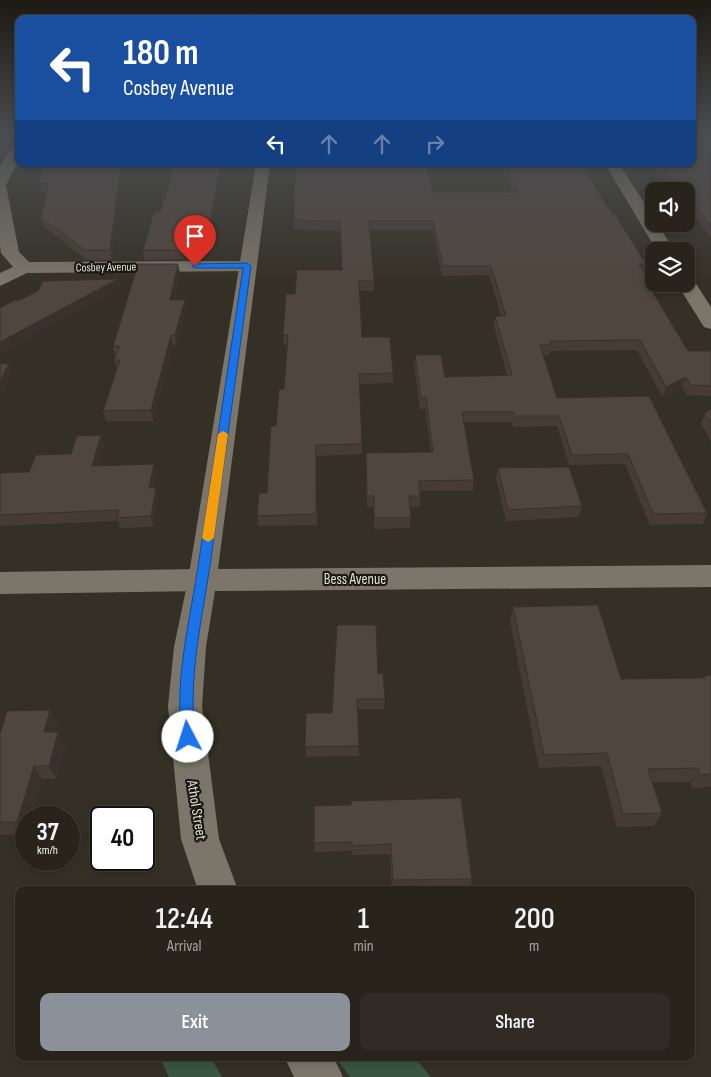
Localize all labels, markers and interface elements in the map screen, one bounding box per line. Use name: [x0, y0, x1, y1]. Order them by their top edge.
text: 180 m: [123, 32, 199, 75]
icon: left: [40, 35, 105, 100]
text: Cosbey Avenue: [123, 75, 234, 102]
icon: left: [262, 130, 290, 158]
icon: ahead: [315, 130, 343, 158]
icon: ahead: [368, 130, 396, 158]
icon: right: [421, 130, 449, 158]
map controls: [645, 182, 695, 292]
button: sound: [645, 182, 695, 232]
pin: [174, 215, 216, 266]
icon: arrive: [181, 222, 209, 250]
button: layers: [645, 242, 695, 292]
street label: Cosbey Avenue: [76, 259, 137, 276]
street label: Bess Avenue: [324, 570, 386, 589]
position arrow: [161, 710, 213, 762]
street label: Athol Street: [182, 778, 211, 842]
speed limit sign: 40: [90, 806, 155, 871]
text: 37: [36, 817, 59, 848]
text: km/h: [37, 843, 58, 858]
text: 12:44: [155, 901, 213, 937]
text: 1: [358, 901, 369, 937]
text: 200: [514, 901, 555, 937]
text: Arrival: [167, 937, 201, 956]
text: min: [353, 937, 374, 956]
text: m: [529, 937, 539, 956]
button: Exit: [40, 993, 350, 1051]
button: Share: [360, 993, 670, 1051]

